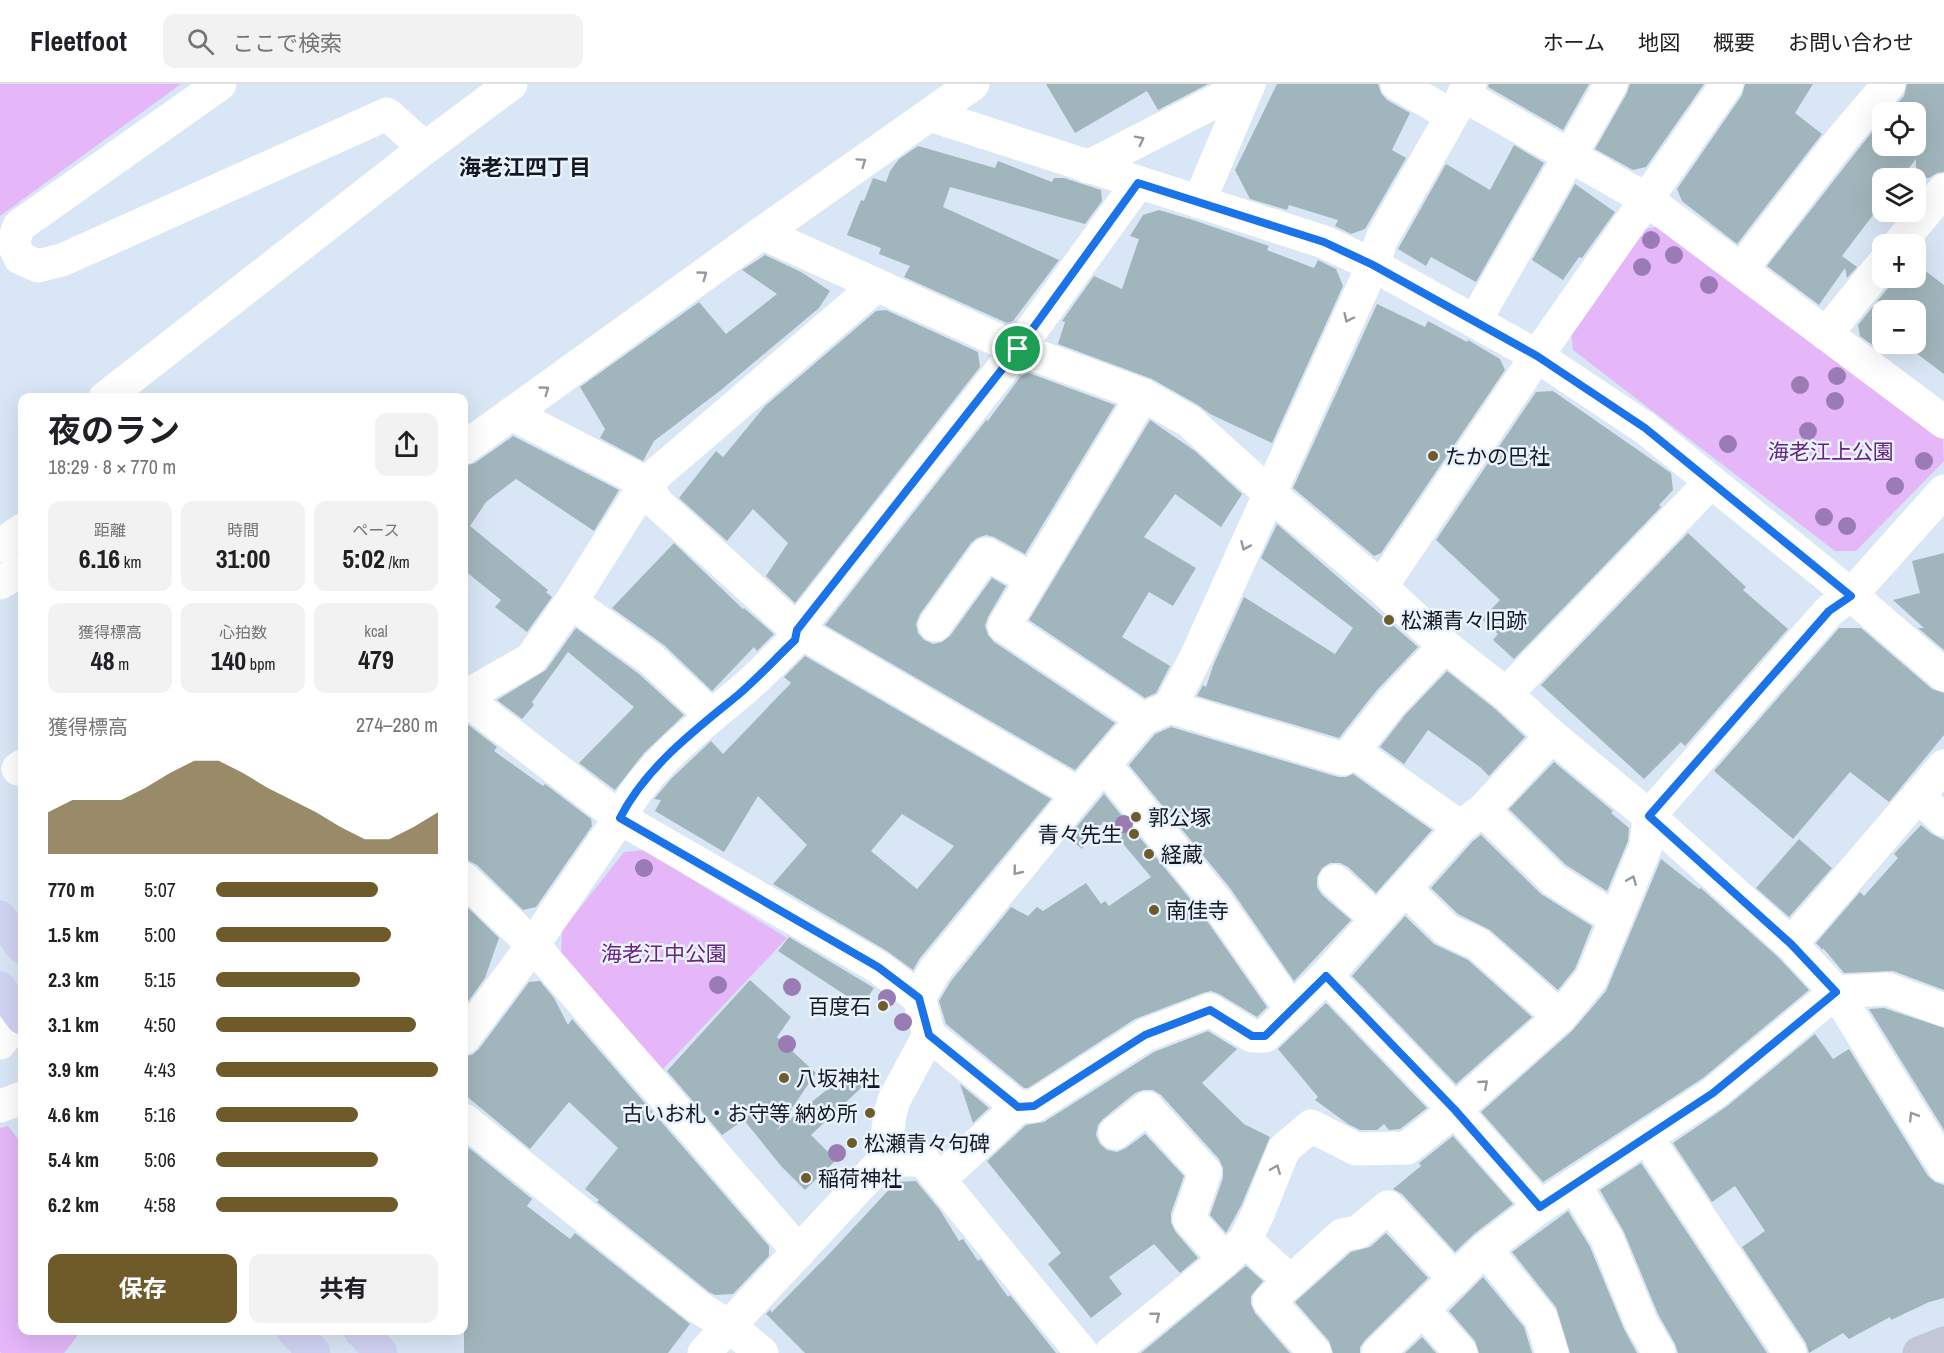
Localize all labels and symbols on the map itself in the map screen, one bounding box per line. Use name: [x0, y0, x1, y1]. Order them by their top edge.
one-way arrow: [1134, 136, 1144, 147]
district label: 海老江四丁目: [459, 152, 591, 182]
one-way arrow: [855, 158, 866, 169]
one-way arrow: [696, 271, 707, 282]
one-way arrow: [1344, 311, 1356, 322]
pin: [992, 323, 1043, 374]
one-way arrow: [539, 386, 550, 397]
park label: 海老江上公園: [1768, 437, 1894, 466]
place label: たかの巴社: [1445, 442, 1550, 471]
marker: たかの巴社: [1426, 449, 1440, 463]
one-way arrow: [1240, 540, 1252, 551]
place label: 松瀬青々旧跡: [1401, 606, 1527, 635]
marker: 松瀬青々旧跡: [1382, 613, 1396, 627]
place label: 郭公塚: [1148, 803, 1211, 832]
marker: 郭公塚: [1129, 810, 1143, 824]
place label: 青々先生: [1038, 820, 1122, 849]
marker: 青々先生: [1127, 827, 1141, 841]
place label: 経蔵: [1161, 840, 1203, 869]
marker: 経蔵: [1142, 847, 1156, 861]
one-way arrow: [1013, 864, 1024, 875]
one-way arrow: [1625, 875, 1637, 886]
place label: 南佳寺: [1166, 896, 1229, 925]
marker: 南佳寺: [1147, 903, 1161, 917]
park label: 海老江中公園: [601, 939, 727, 968]
place label: 百度石: [808, 992, 871, 1021]
marker: 百度石: [876, 999, 890, 1013]
place label: 八坂神社: [796, 1064, 880, 1093]
marker: 八坂神社: [777, 1071, 791, 1085]
one-way arrow: [1477, 1080, 1488, 1091]
place label: 古いお札・お守等 納め所: [622, 1099, 858, 1128]
marker: 古いお札・お守等 納め所: [863, 1106, 877, 1120]
one-way arrow: [1909, 1112, 1921, 1122]
place label: 松瀬青々句碑: [864, 1129, 990, 1158]
marker: 松瀬青々句碑: [845, 1136, 859, 1150]
place label: 稲荷神社: [818, 1164, 902, 1193]
one-way arrow: [1269, 1164, 1281, 1175]
marker: 稲荷神社: [799, 1171, 813, 1185]
one-way arrow: [1149, 1312, 1160, 1323]

